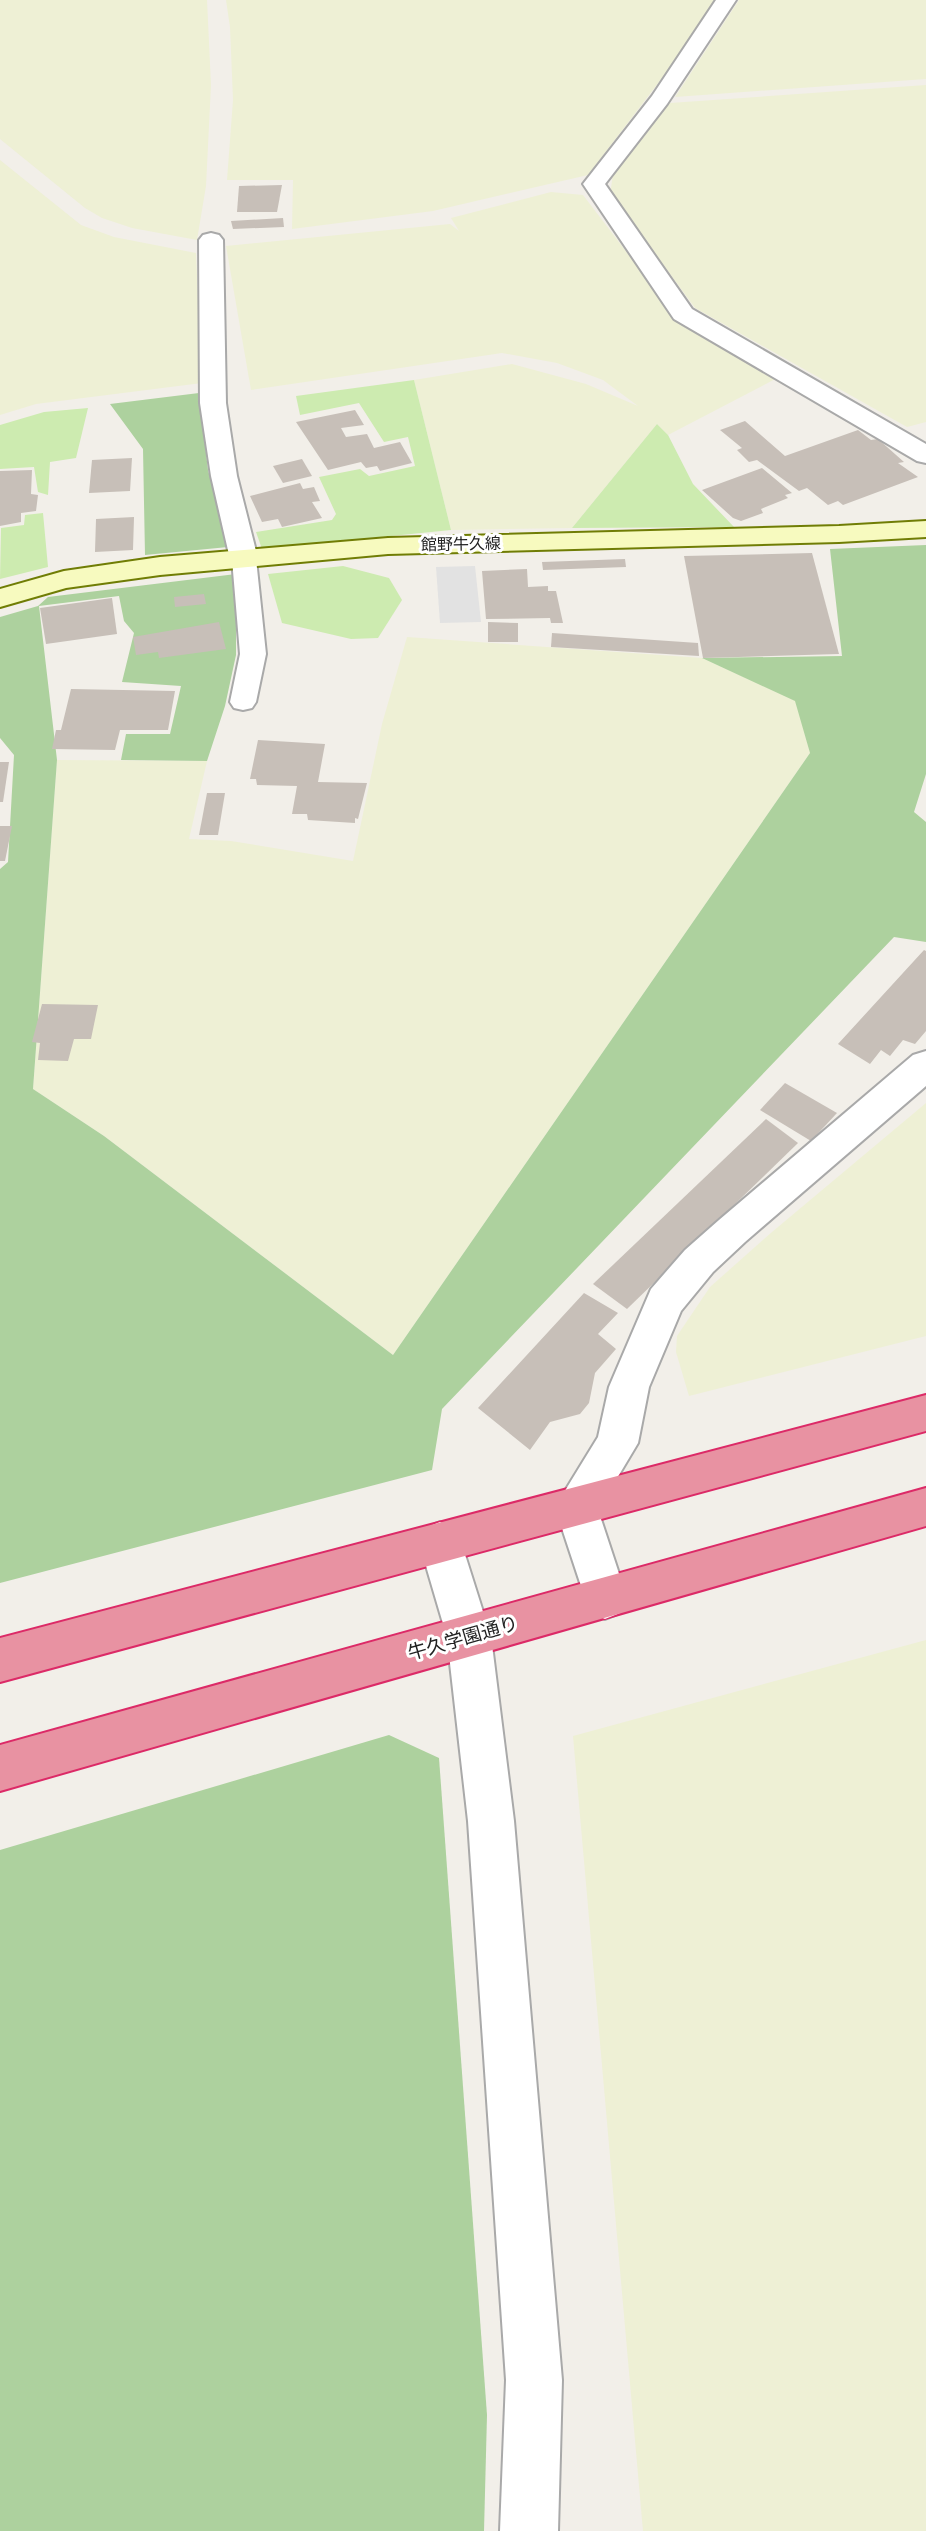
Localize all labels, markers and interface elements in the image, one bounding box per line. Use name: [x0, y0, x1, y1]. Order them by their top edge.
street label: 館野牛久線: [421, 534, 501, 554]
street label: 牛久学園通り: [405, 1611, 521, 1665]

